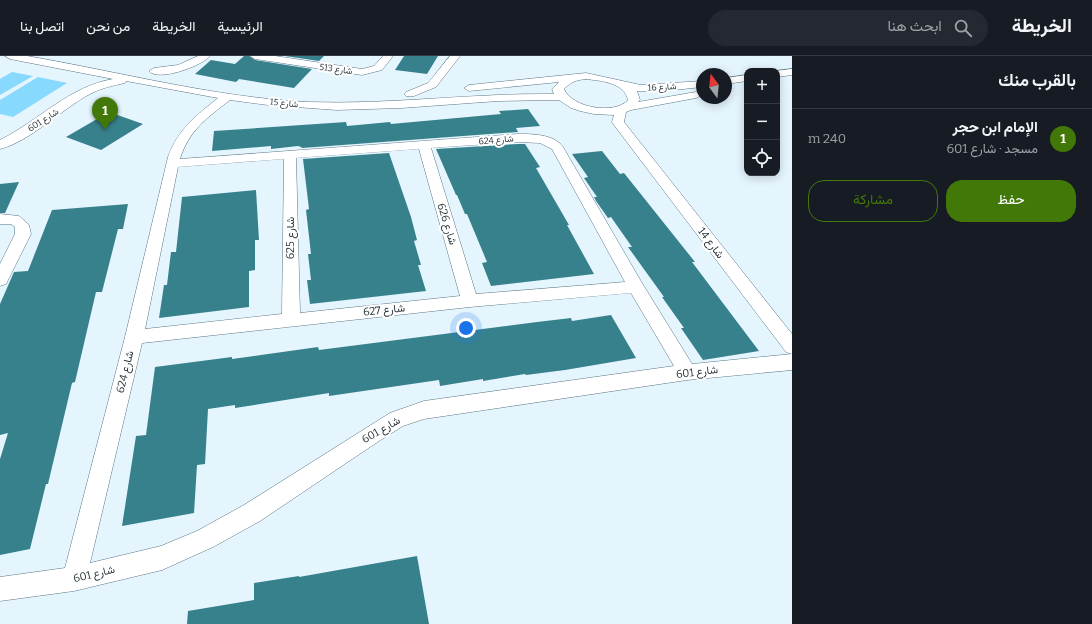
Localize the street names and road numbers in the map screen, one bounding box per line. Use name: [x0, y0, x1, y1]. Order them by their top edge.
street label: شارع 513: [319, 62, 353, 77]
street label: شارع 16: [647, 81, 677, 94]
street label: شارع 15: [269, 97, 299, 110]
street label: شارع 601: [26, 106, 61, 134]
street label: شارع 624: [478, 133, 514, 148]
street label: شارع 626: [434, 201, 460, 247]
street label: شارع 625: [284, 216, 298, 259]
street label: شارع 14: [694, 225, 727, 262]
street label: شارع 627: [362, 301, 406, 320]
street label: شارع 624: [113, 349, 138, 395]
street label: شارع 601: [675, 363, 719, 382]
street label: شارع 601: [359, 414, 403, 447]
street label: شارع 601: [72, 563, 117, 586]

